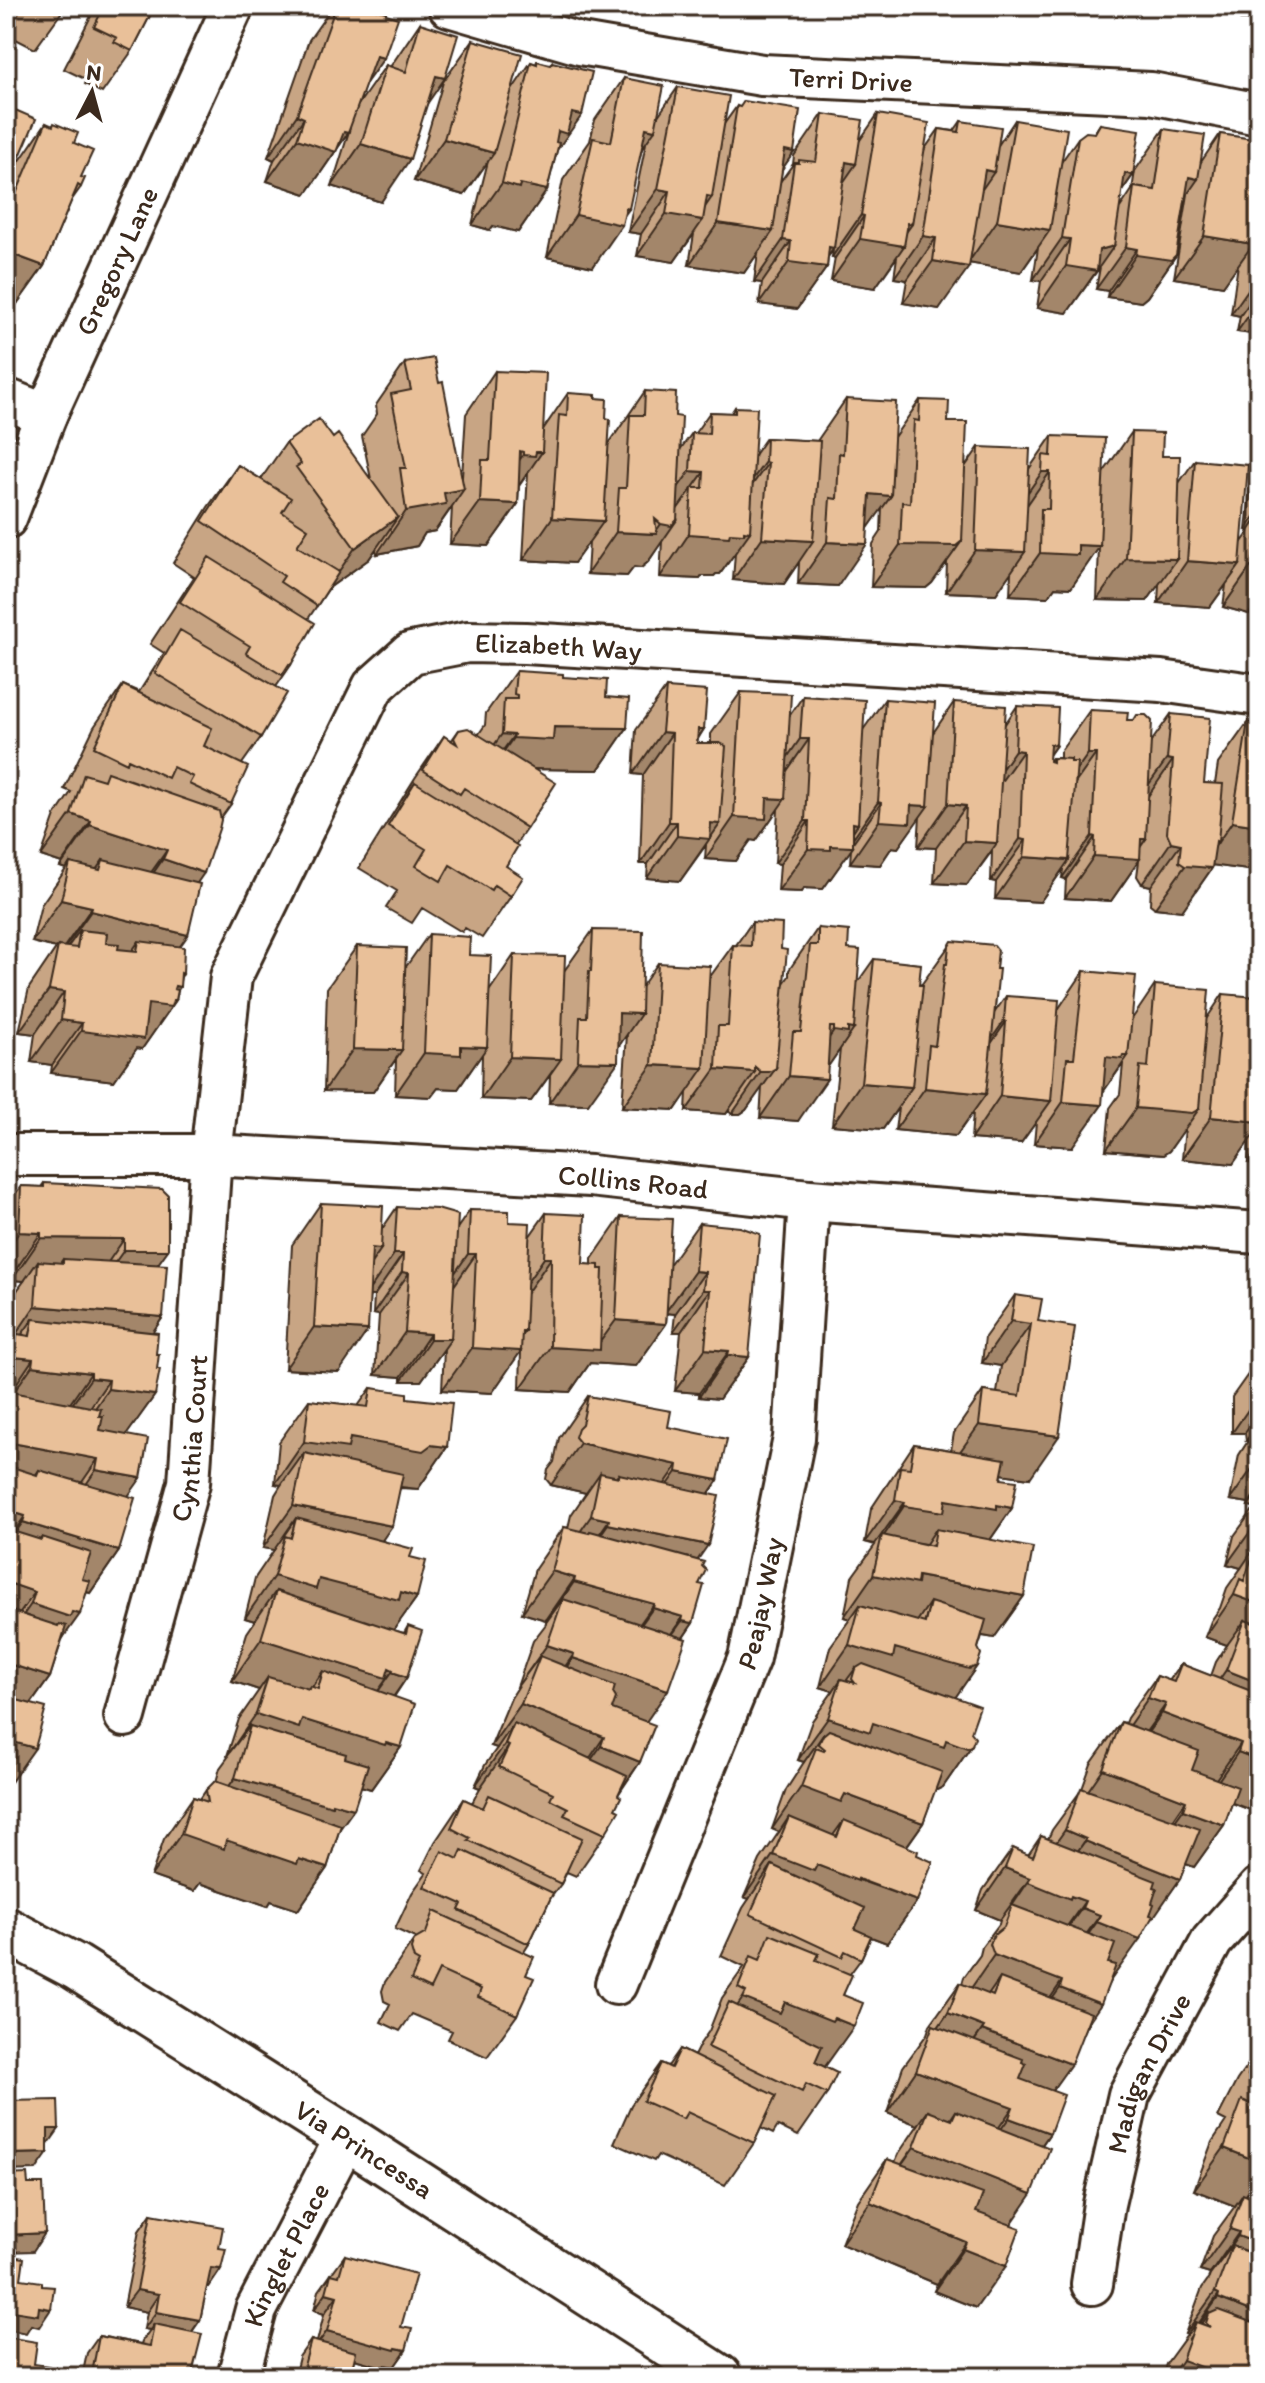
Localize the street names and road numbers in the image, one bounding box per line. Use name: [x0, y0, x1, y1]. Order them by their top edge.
street label: Terri Drive: [788, 59, 913, 99]
street label: Gregory Lane: [68, 181, 165, 341]
street label: Elizabeth Way: [475, 625, 643, 667]
street label: Collins Road: [557, 1157, 710, 1206]
street label: Cynthia Court: [162, 1354, 215, 1526]
street label: Peajay Way: [729, 1534, 790, 1675]
street label: Madigan Drive: [1099, 1987, 1198, 2157]
street label: Via Princessa: [288, 2092, 440, 2206]
street label: Kinglet Place: [235, 2176, 336, 2330]

